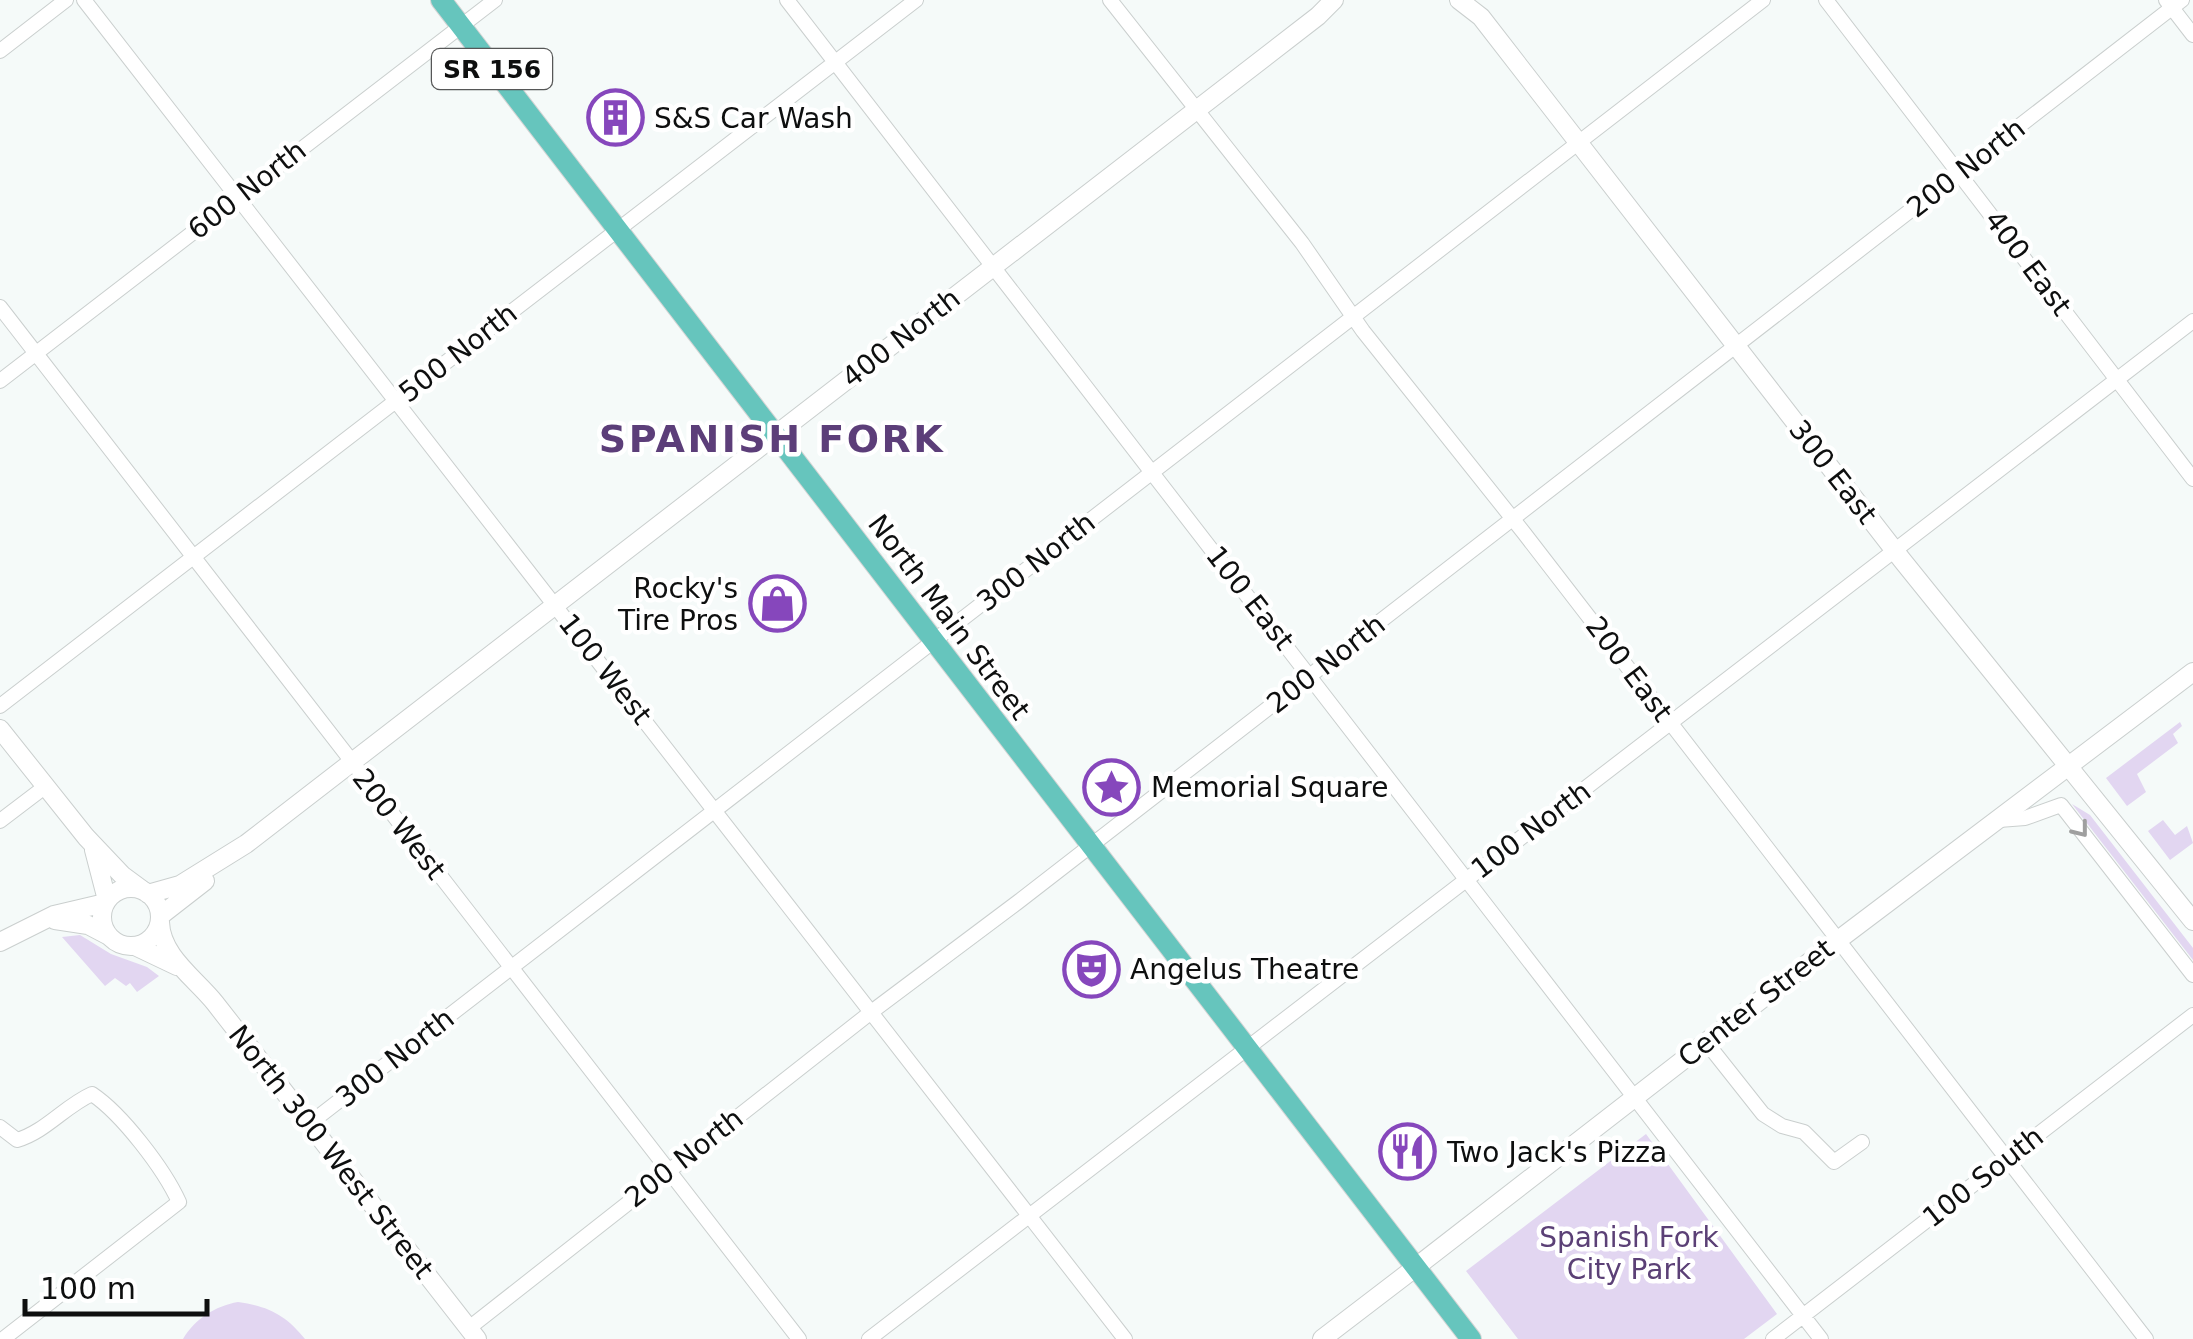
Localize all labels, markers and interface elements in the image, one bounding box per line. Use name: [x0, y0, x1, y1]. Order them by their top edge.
road number: SR 156: [432, 49, 552, 89]
building icon: S&S Car Wash: [585, 88, 645, 148]
place label: S&S Car Wash: [654, 102, 853, 135]
street label: 200 North: [1900, 112, 2032, 224]
street label: 600 North: [181, 134, 313, 246]
street label: 400 East: [1978, 204, 2078, 322]
street label: 400 North: [835, 282, 967, 394]
street label: 500 North: [392, 297, 524, 409]
street label: 300 East: [1782, 413, 1884, 531]
district label: SPANISH FORK: [599, 417, 945, 461]
street label: 300 North: [970, 506, 1102, 618]
street label: North Main Street: [861, 508, 1037, 726]
street label: 100 East: [1199, 539, 1301, 657]
place label: Rocky's Tire Pros: [617, 572, 738, 637]
shop icon: Rocky's Tire Pros: [747, 574, 807, 634]
street label: 100 West: [552, 607, 658, 731]
street label: 200 North: [1260, 608, 1392, 720]
street label: 200 East: [1579, 610, 1679, 728]
place icon: Memorial Square: [1082, 757, 1142, 817]
street label: 200 West: [346, 762, 452, 886]
place label: Memorial Square: [1151, 771, 1389, 804]
street label: 100 North: [1465, 774, 1597, 886]
one-way arrow: [2069, 819, 2086, 837]
street label: Center Street: [1672, 932, 1840, 1074]
theatre icon: Angelus Theatre: [1061, 939, 1121, 999]
place label: Angelus Theatre: [1130, 953, 1359, 986]
street label: 300 North: [329, 1002, 461, 1114]
street label: North 300 West Street: [222, 1019, 440, 1285]
street label: 200 North: [618, 1102, 750, 1214]
street label: 100 South: [1916, 1120, 2050, 1234]
restaurant icon: Two Jack's Pizza: [1378, 1122, 1438, 1182]
place label: Two Jack's Pizza: [1446, 1136, 1667, 1169]
park label: Spanish Fork City Park: [1539, 1221, 1719, 1286]
scale bar: [25, 1254, 208, 1316]
text: 100 m: [40, 1271, 136, 1306]

